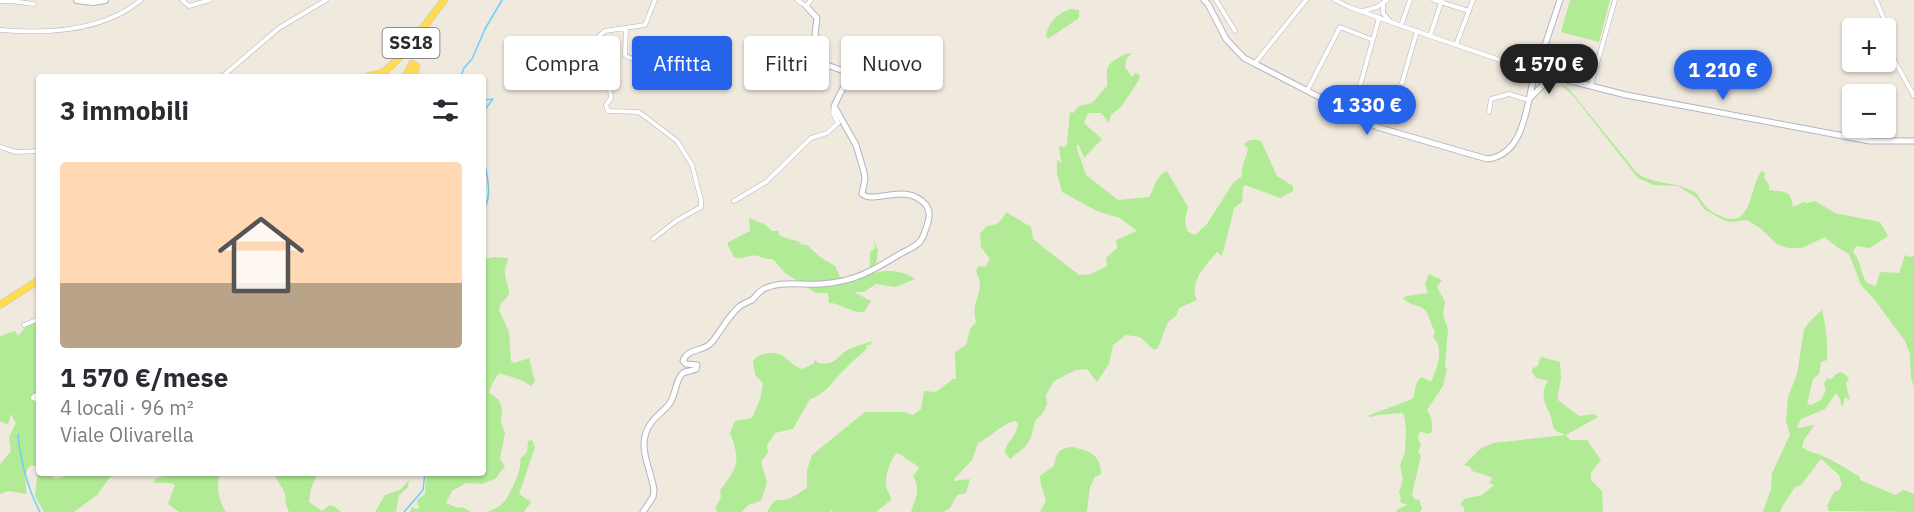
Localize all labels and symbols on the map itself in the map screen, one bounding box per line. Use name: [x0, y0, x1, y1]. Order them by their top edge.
road number: SS18: [382, 28, 440, 58]
pin: 1 570 €: [1494, 44, 1604, 95]
pin: 1 210 €: [1668, 50, 1778, 101]
pin: 1 330 €: [1312, 85, 1422, 136]

